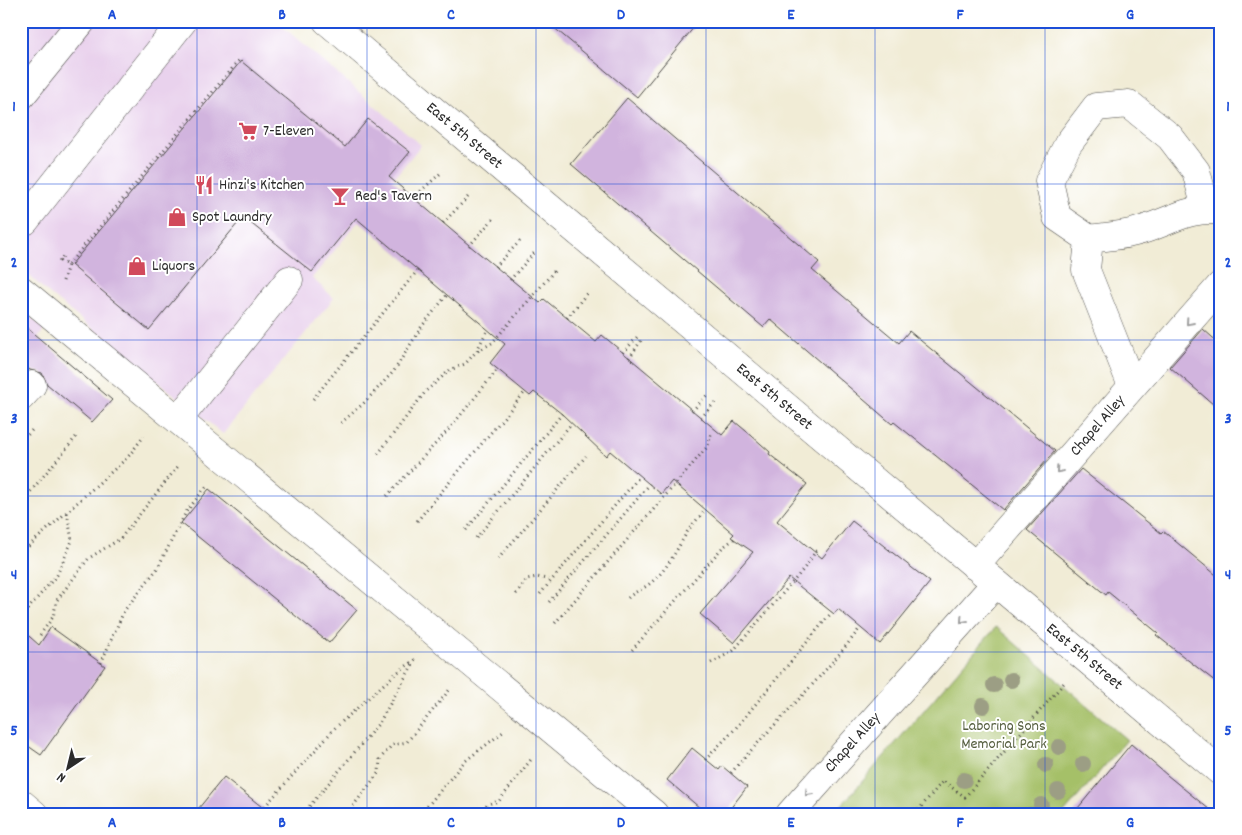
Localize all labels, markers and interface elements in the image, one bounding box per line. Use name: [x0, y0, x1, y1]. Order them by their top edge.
text: A: [108, 4, 117, 27]
text: B: [278, 4, 286, 27]
text: C: [447, 4, 455, 27]
text: D: [617, 4, 626, 27]
text: E: [787, 4, 795, 27]
text: F: [956, 4, 964, 27]
text: G: [1126, 4, 1134, 27]
text: 1: [12, 96, 16, 119]
text: 1: [1226, 96, 1230, 119]
street label: East 5th Street: [421, 97, 508, 175]
supermarket icon: 7-Eleven: [237, 120, 259, 142]
place label: 7-Eleven: [263, 120, 314, 143]
restaurant icon: Hinzi's Kitchen: [193, 174, 215, 196]
place label: Hinzi's Kitchen: [219, 174, 305, 197]
bar icon: Red's Tavern: [329, 185, 351, 207]
place label: Red's Tavern: [355, 185, 432, 208]
shop icon: Spot Laundry: [166, 206, 188, 228]
place label: Spot Laundry: [192, 206, 272, 229]
text: 2: [11, 252, 18, 275]
text: 2: [1225, 252, 1232, 275]
shop icon: Liquors: [126, 255, 148, 277]
place label: Liquors: [152, 255, 196, 278]
one-way arrow: [1185, 316, 1194, 325]
street label: East 5th Street: [731, 358, 818, 436]
street label: Chapel Alley: [1065, 390, 1131, 462]
text: 3: [10, 408, 18, 431]
text: 3: [1224, 408, 1232, 431]
one-way arrow: [1055, 465, 1064, 474]
text: 4: [11, 564, 17, 587]
text: 4: [1225, 564, 1231, 587]
one-way arrow: [960, 614, 969, 623]
street label: East 5th Street: [1041, 618, 1128, 696]
street label: Chapel Alley: [820, 707, 887, 778]
park label: Laboring Sons Memorial Park: [961, 715, 1047, 756]
text: 5: [10, 720, 18, 743]
text: 5: [1224, 720, 1232, 743]
north arrow: [42, 742, 92, 792]
text: N: [53, 767, 70, 787]
one-way arrow: [805, 787, 814, 796]
text: A: [108, 812, 117, 835]
text: B: [278, 812, 286, 835]
text: C: [447, 812, 455, 835]
text: D: [617, 812, 626, 835]
text: E: [787, 812, 795, 835]
text: F: [956, 812, 964, 835]
text: G: [1126, 812, 1134, 835]

